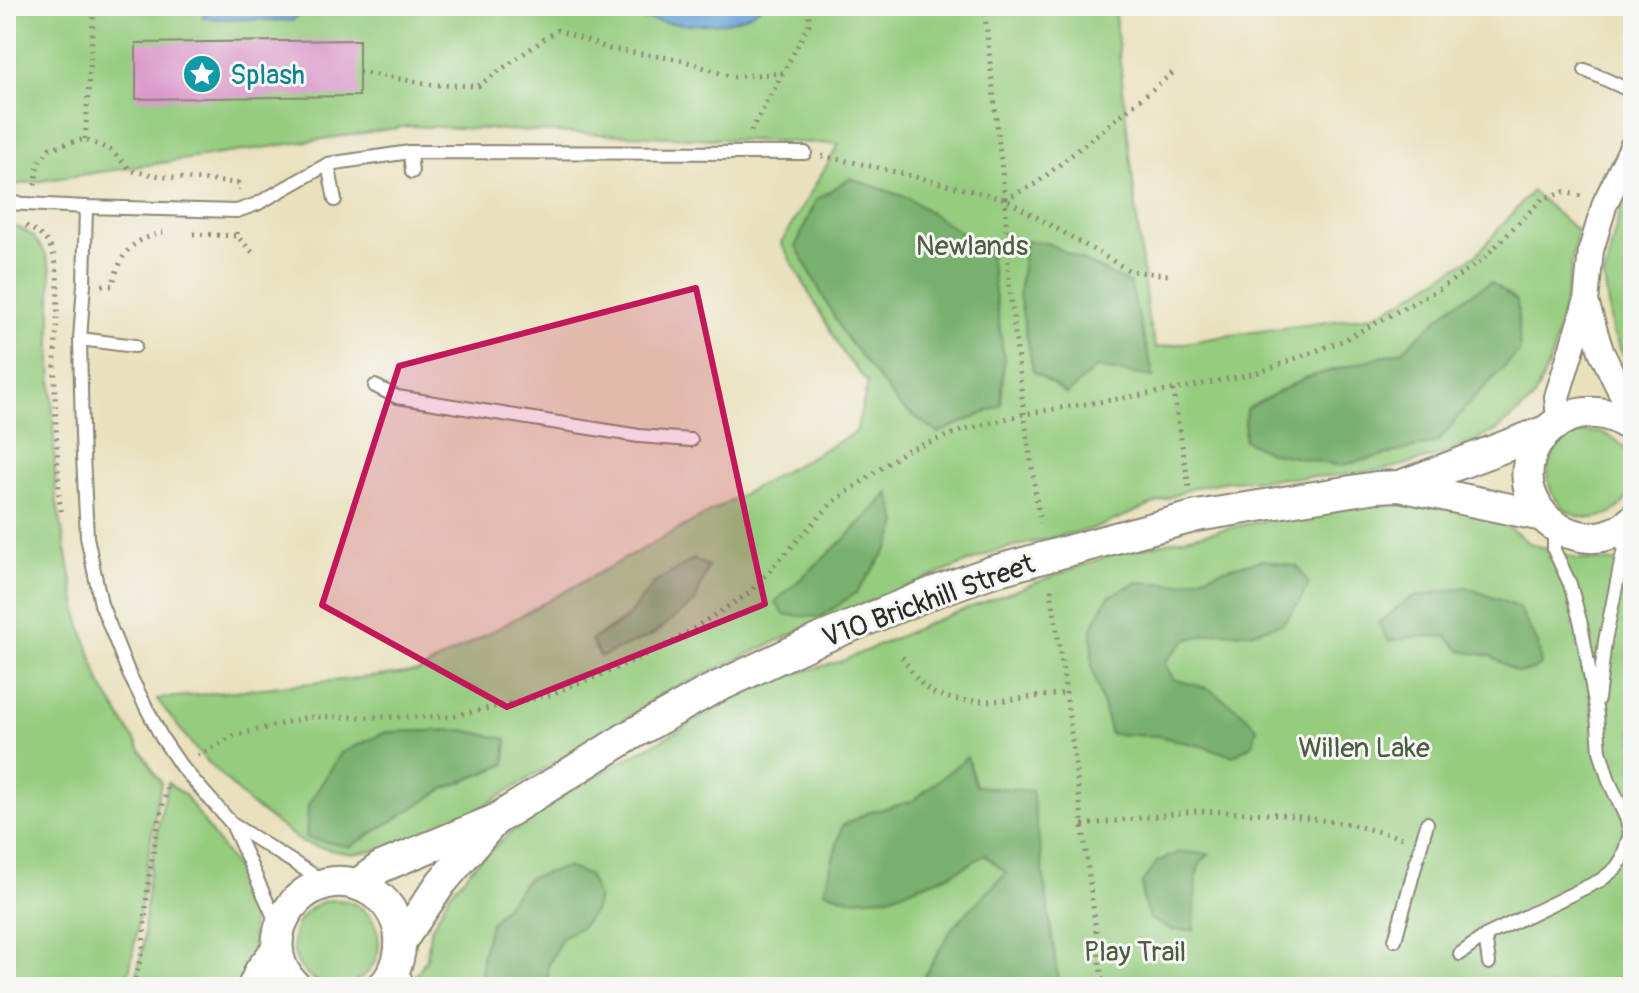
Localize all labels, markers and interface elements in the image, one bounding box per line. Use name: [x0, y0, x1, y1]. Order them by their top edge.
place icon: Splash: [181, 53, 223, 95]
place label: Splash: [230, 58, 305, 93]
park label: Newlands: [916, 229, 1029, 264]
street label: V10 Brickhill Street: [818, 547, 1040, 656]
park label: Willen Lake: [1298, 731, 1430, 766]
park label: Play Trail: [1084, 935, 1186, 970]

